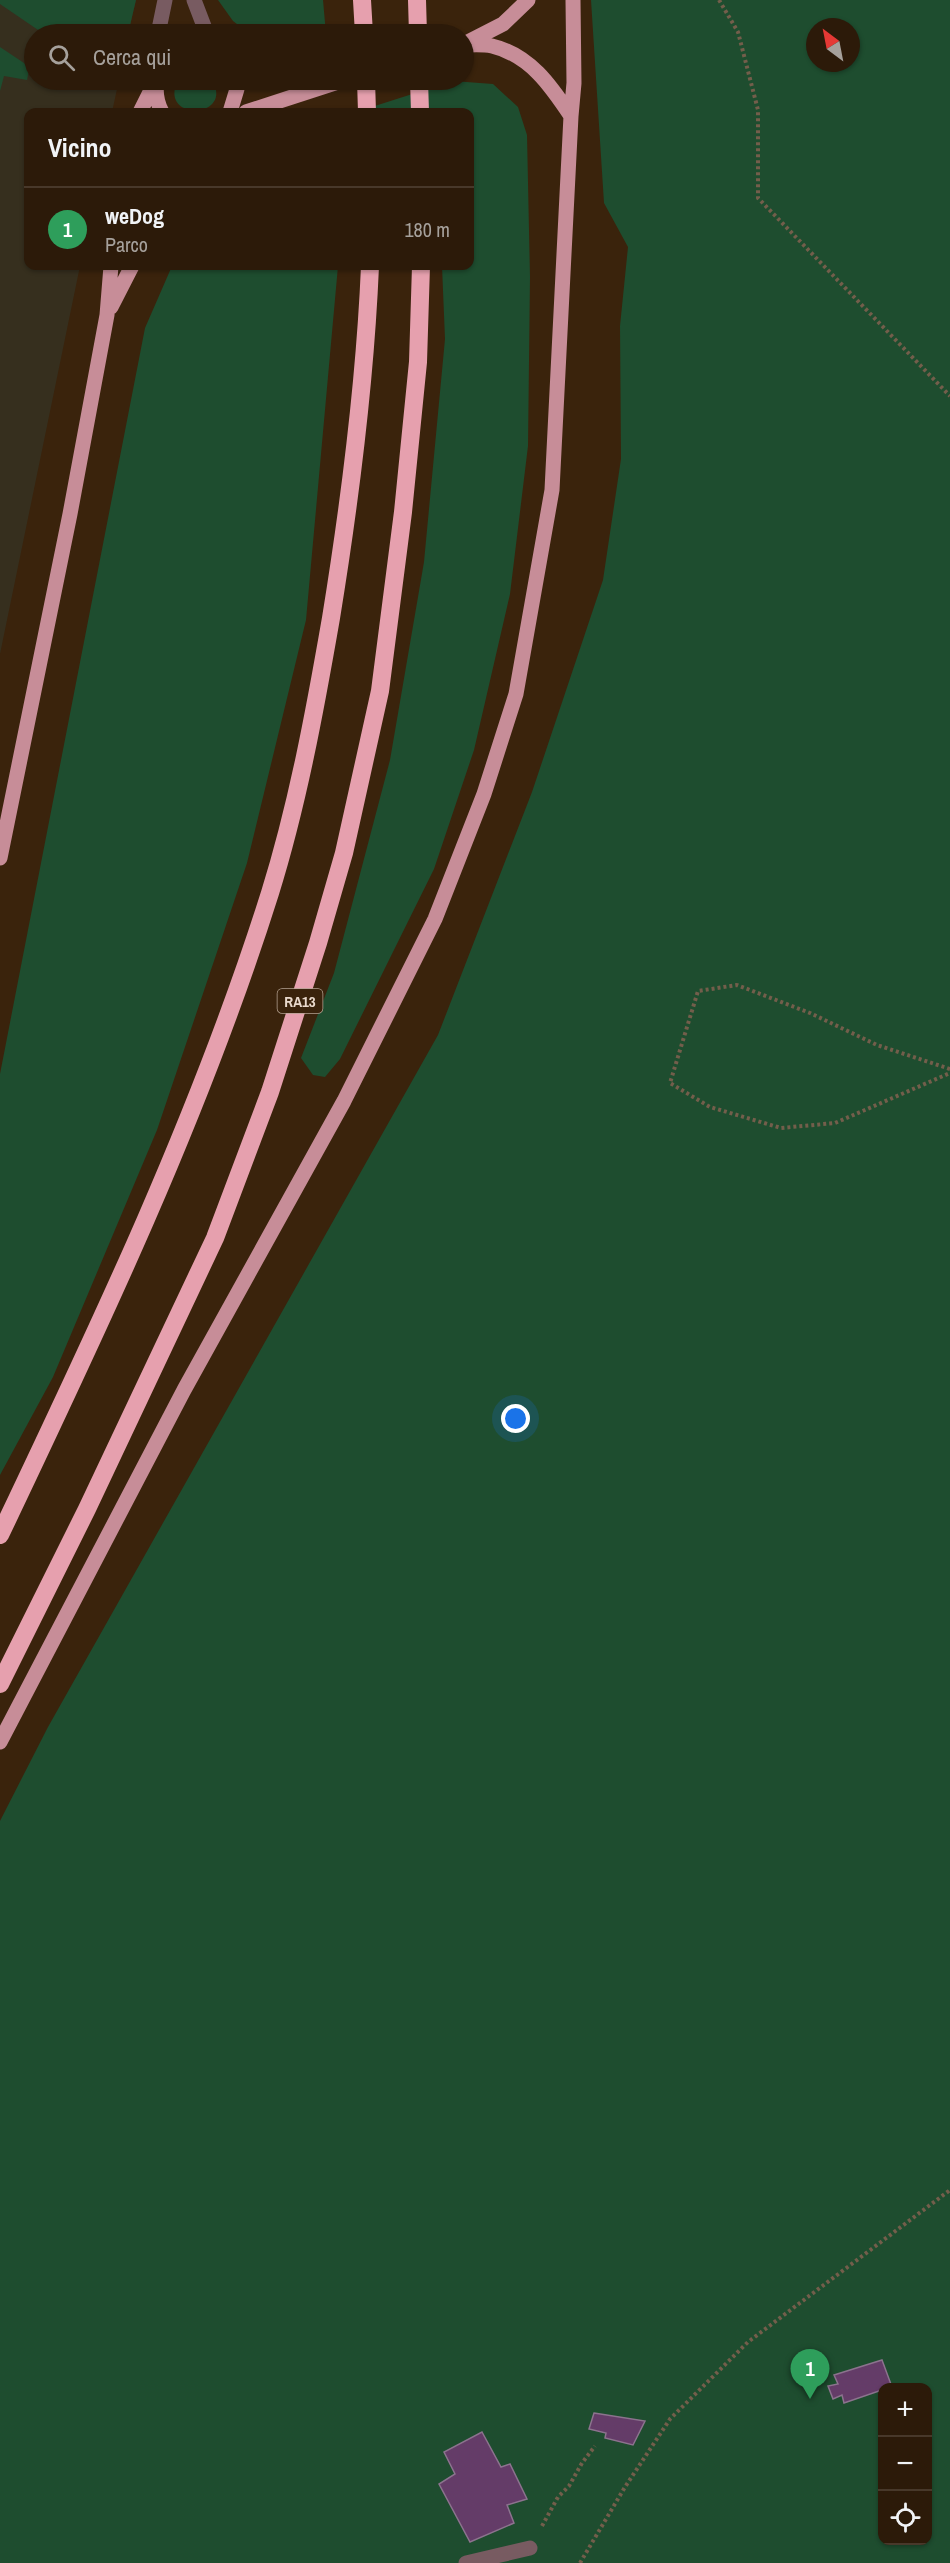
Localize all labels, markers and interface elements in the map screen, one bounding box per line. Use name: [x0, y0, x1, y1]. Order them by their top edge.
north arrow: [806, 18, 860, 72]
search box: [24, 24, 474, 90]
icon: search: [45, 41, 78, 74]
text: Cerca qui: [93, 42, 171, 72]
text: Vicino: [48, 130, 112, 165]
text: weDog: [105, 201, 164, 231]
text: 1: [63, 216, 72, 243]
text: 180 m: [404, 216, 450, 243]
text: Parco: [105, 231, 148, 258]
road number: RA13: [278, 989, 322, 1013]
your location: [501, 1404, 530, 1433]
pin: 1: [790, 2350, 830, 2399]
map controls: [878, 2383, 932, 2545]
button: +: [878, 2383, 932, 2437]
button: −: [878, 2437, 932, 2491]
button: locate: [878, 2491, 932, 2545]

